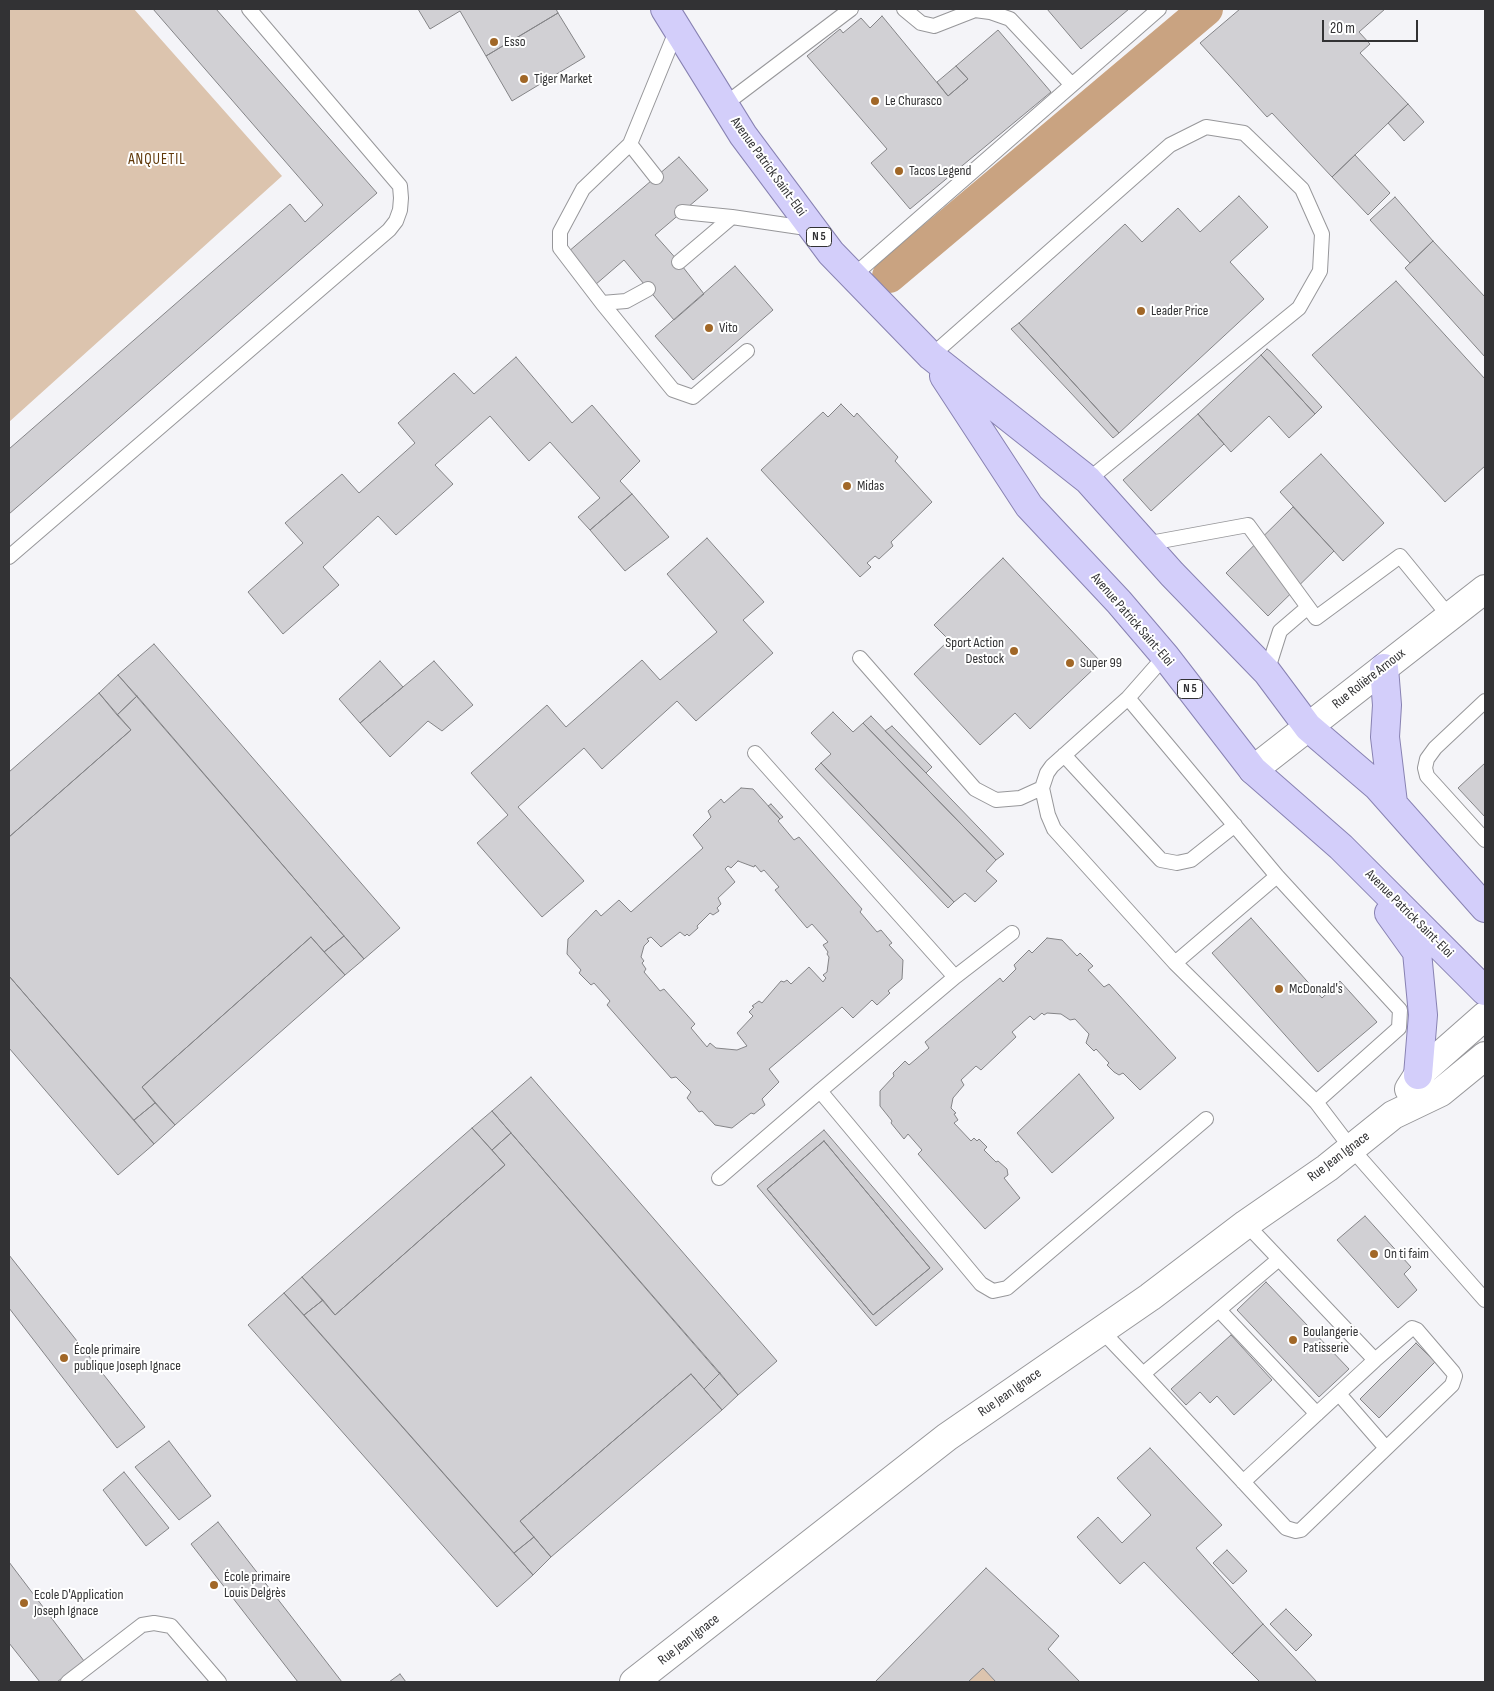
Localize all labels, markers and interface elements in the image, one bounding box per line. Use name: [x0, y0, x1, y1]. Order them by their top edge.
scale bar: [1324, 10, 1420, 42]
text: 20 m: [1330, 19, 1355, 38]
place label: Esso: [504, 34, 525, 50]
marker: Esso: [488, 36, 500, 48]
place label: Tiger Market: [534, 71, 592, 87]
marker: Tiger Market: [518, 73, 530, 85]
place label: Le Churasco: [885, 93, 942, 109]
marker: Le Churasco: [869, 95, 881, 107]
street label: Avenue Patrick Saint-Eloi: [727, 114, 809, 220]
district label: ANQUETIL: [127, 151, 187, 169]
place label: Tacos Legend: [909, 163, 971, 179]
marker: Tacos Legend: [893, 165, 905, 177]
road number: N 5: [806, 228, 832, 246]
place label: Leader Price: [1151, 303, 1208, 319]
marker: Leader Price: [1135, 305, 1147, 317]
place label: Vito: [719, 320, 738, 336]
marker: Vito: [703, 322, 715, 334]
place label: Midas: [857, 478, 884, 494]
marker: Midas: [841, 480, 853, 492]
street label: Avenue Patrick Saint-Eloi: [1087, 570, 1177, 670]
place label: Sport Action Destock: [945, 635, 1004, 668]
marker: Sport Action Destock: [1008, 645, 1020, 657]
street label: Rue Rolière Arnoux: [1329, 645, 1409, 713]
place label: Super 99: [1080, 655, 1122, 671]
marker: Super 99: [1064, 657, 1076, 669]
road number: N 5: [1178, 680, 1202, 699]
street label: Avenue Patrick Saint-Eloi: [1361, 866, 1457, 962]
place label: McDonald's: [1289, 981, 1343, 997]
marker: McDonald's: [1273, 983, 1285, 995]
street label: Rue Jean Ignace: [1305, 1128, 1373, 1186]
place label: On ti faim: [1384, 1246, 1429, 1262]
marker: On ti faim: [1368, 1248, 1380, 1260]
place label: Boulangerie Patisserie: [1303, 1324, 1358, 1356]
marker: Boulangerie Patisserie: [1287, 1334, 1299, 1346]
place label: École primaire publique Joseph Ignace: [74, 1342, 181, 1374]
marker: École primaire publique Joseph Ignace: [58, 1352, 70, 1364]
street label: Rue Jean Ignace: [975, 1365, 1045, 1421]
place label: École primaire Louis Delgrès: [224, 1569, 290, 1601]
marker: École primaire Louis Delgrès: [208, 1579, 220, 1591]
place label: Ecole D'Application Joseph Ignace: [34, 1587, 123, 1620]
marker: Ecole D'Application Joseph Ignace: [18, 1597, 30, 1609]
street label: Rue Jean Ignace: [655, 1611, 723, 1669]

